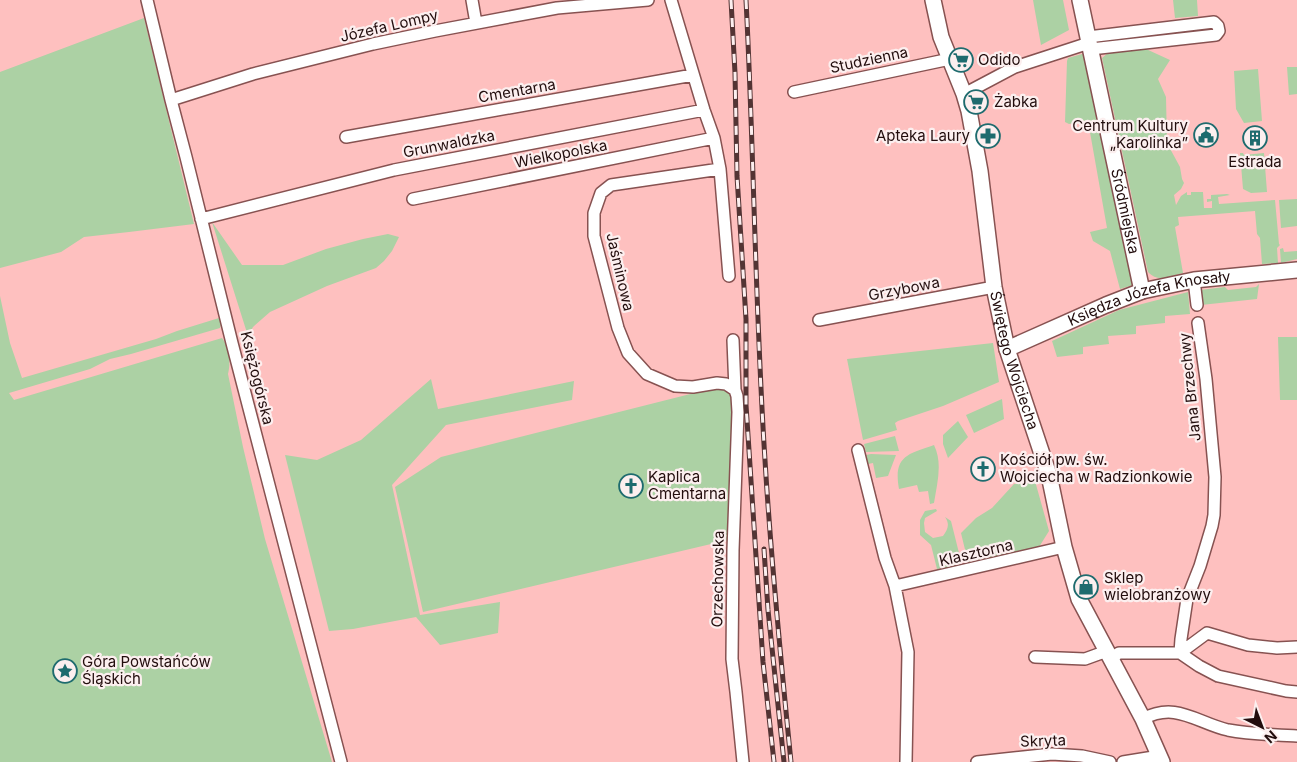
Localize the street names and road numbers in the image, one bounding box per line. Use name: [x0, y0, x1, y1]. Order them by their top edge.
street label: Józefa Lompy: [338, 5, 440, 46]
street label: Studzienna: [828, 42, 910, 77]
street label: Cmentarna: [477, 74, 557, 107]
street label: Grunwaldzka: [401, 125, 496, 162]
street label: Wielkopolska: [513, 135, 609, 172]
street label: Śródmiejska: [1107, 167, 1144, 256]
street label: Jaśminowa: [602, 231, 639, 313]
street label: Księdza Józefa Knosały: [1065, 266, 1232, 330]
street label: Grzybowa: [867, 272, 941, 305]
street label: Świętego Wojciecha: [986, 289, 1043, 432]
street label: Księżogórska: [237, 329, 278, 427]
street label: Jana Brzechwy: [1174, 331, 1205, 442]
street label: Orzechowska: [707, 530, 728, 628]
street label: Klasztorna: [937, 535, 1015, 570]
street label: Skryta: [1020, 730, 1066, 751]

